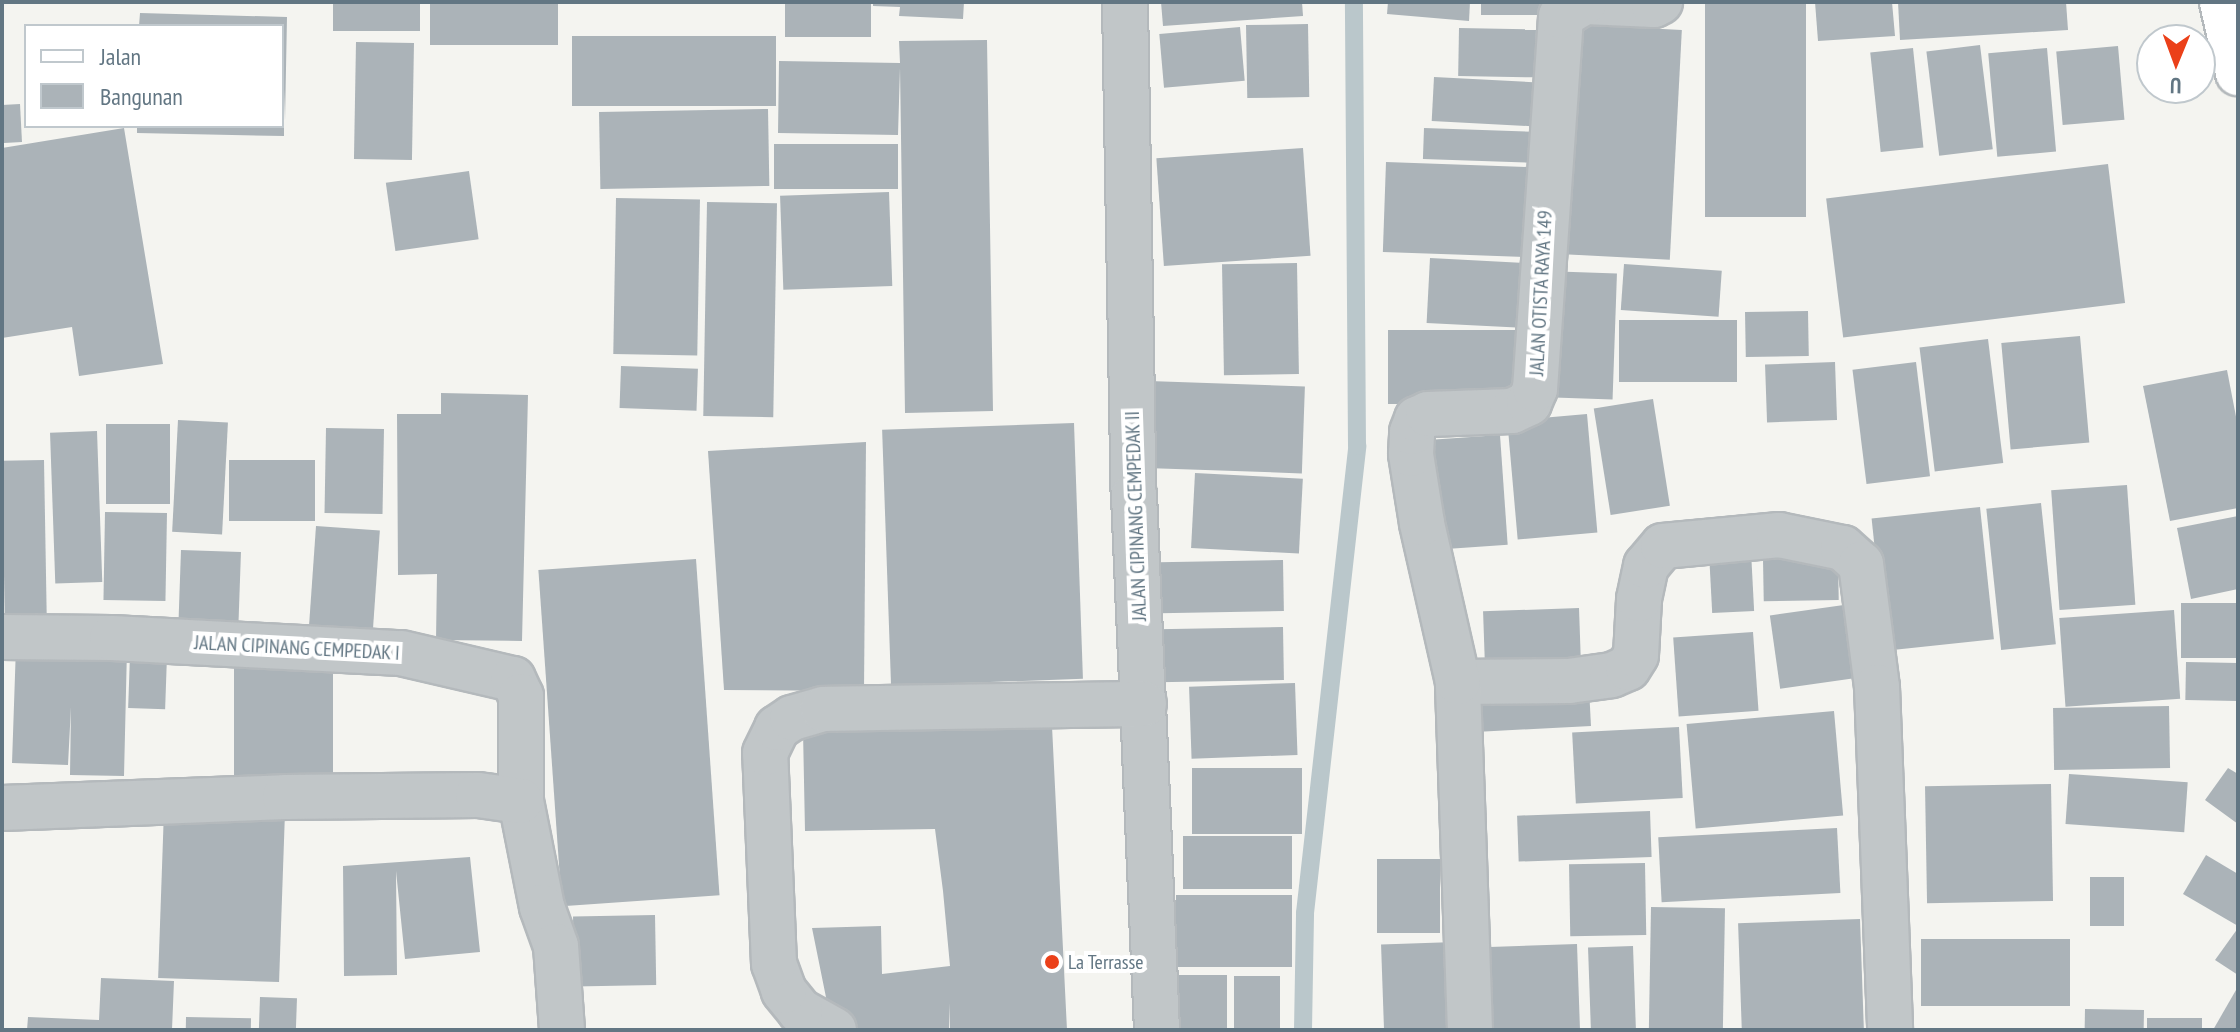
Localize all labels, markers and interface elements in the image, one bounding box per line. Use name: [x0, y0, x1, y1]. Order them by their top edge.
legend: [24, 24, 284, 128]
north arrow: [2136, 24, 2216, 104]
text: Jalan: [100, 41, 141, 72]
text: U: [2170, 72, 2182, 100]
text: Bangunan: [100, 81, 183, 112]
street label: JALAN OTISTA RAYA 149: [1525, 209, 1557, 377]
street label: JALAN CIPINANG CEMPEDAK II: [1120, 410, 1152, 622]
street label: JALAN CIPINANG CEMPEDAK I: [193, 631, 401, 665]
place label: La Terrasse: [1068, 950, 1144, 974]
marker: La Terrasse: [1043, 953, 1061, 971]

